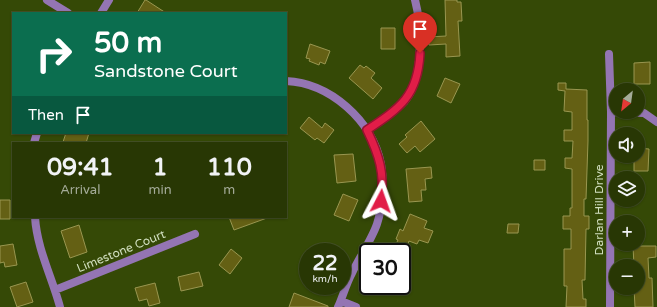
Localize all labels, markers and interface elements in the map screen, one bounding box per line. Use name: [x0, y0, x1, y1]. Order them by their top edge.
pin: [403, 12, 437, 53]
icon: arrive: [409, 18, 431, 40]
text: 50 m: [94, 26, 162, 60]
icon: right: [28, 28, 80, 80]
text: Sandstone Court: [94, 60, 238, 82]
north arrow: [609, 83, 645, 119]
map controls: [609, 83, 645, 295]
icon: arrive: [72, 104, 94, 126]
text: Then: [28, 106, 64, 124]
button: sound: [609, 127, 645, 163]
text: 09:41: [47, 153, 114, 182]
text: 1: [153, 153, 168, 182]
text: 110: [207, 153, 252, 182]
street label: Darlan Hill Drive: [592, 164, 606, 255]
button: layers: [609, 171, 645, 207]
position arrow: [360, 180, 402, 222]
text: Arrival: [60, 182, 100, 198]
text: min: [149, 182, 172, 198]
text: m: [223, 182, 235, 198]
button: +: [609, 215, 645, 251]
street label: Limestone Court: [75, 227, 168, 275]
speed limit sign: 30: [359, 243, 411, 295]
text: 22: [312, 252, 338, 276]
button: −: [609, 259, 645, 295]
text: km/h: [312, 273, 338, 285]

